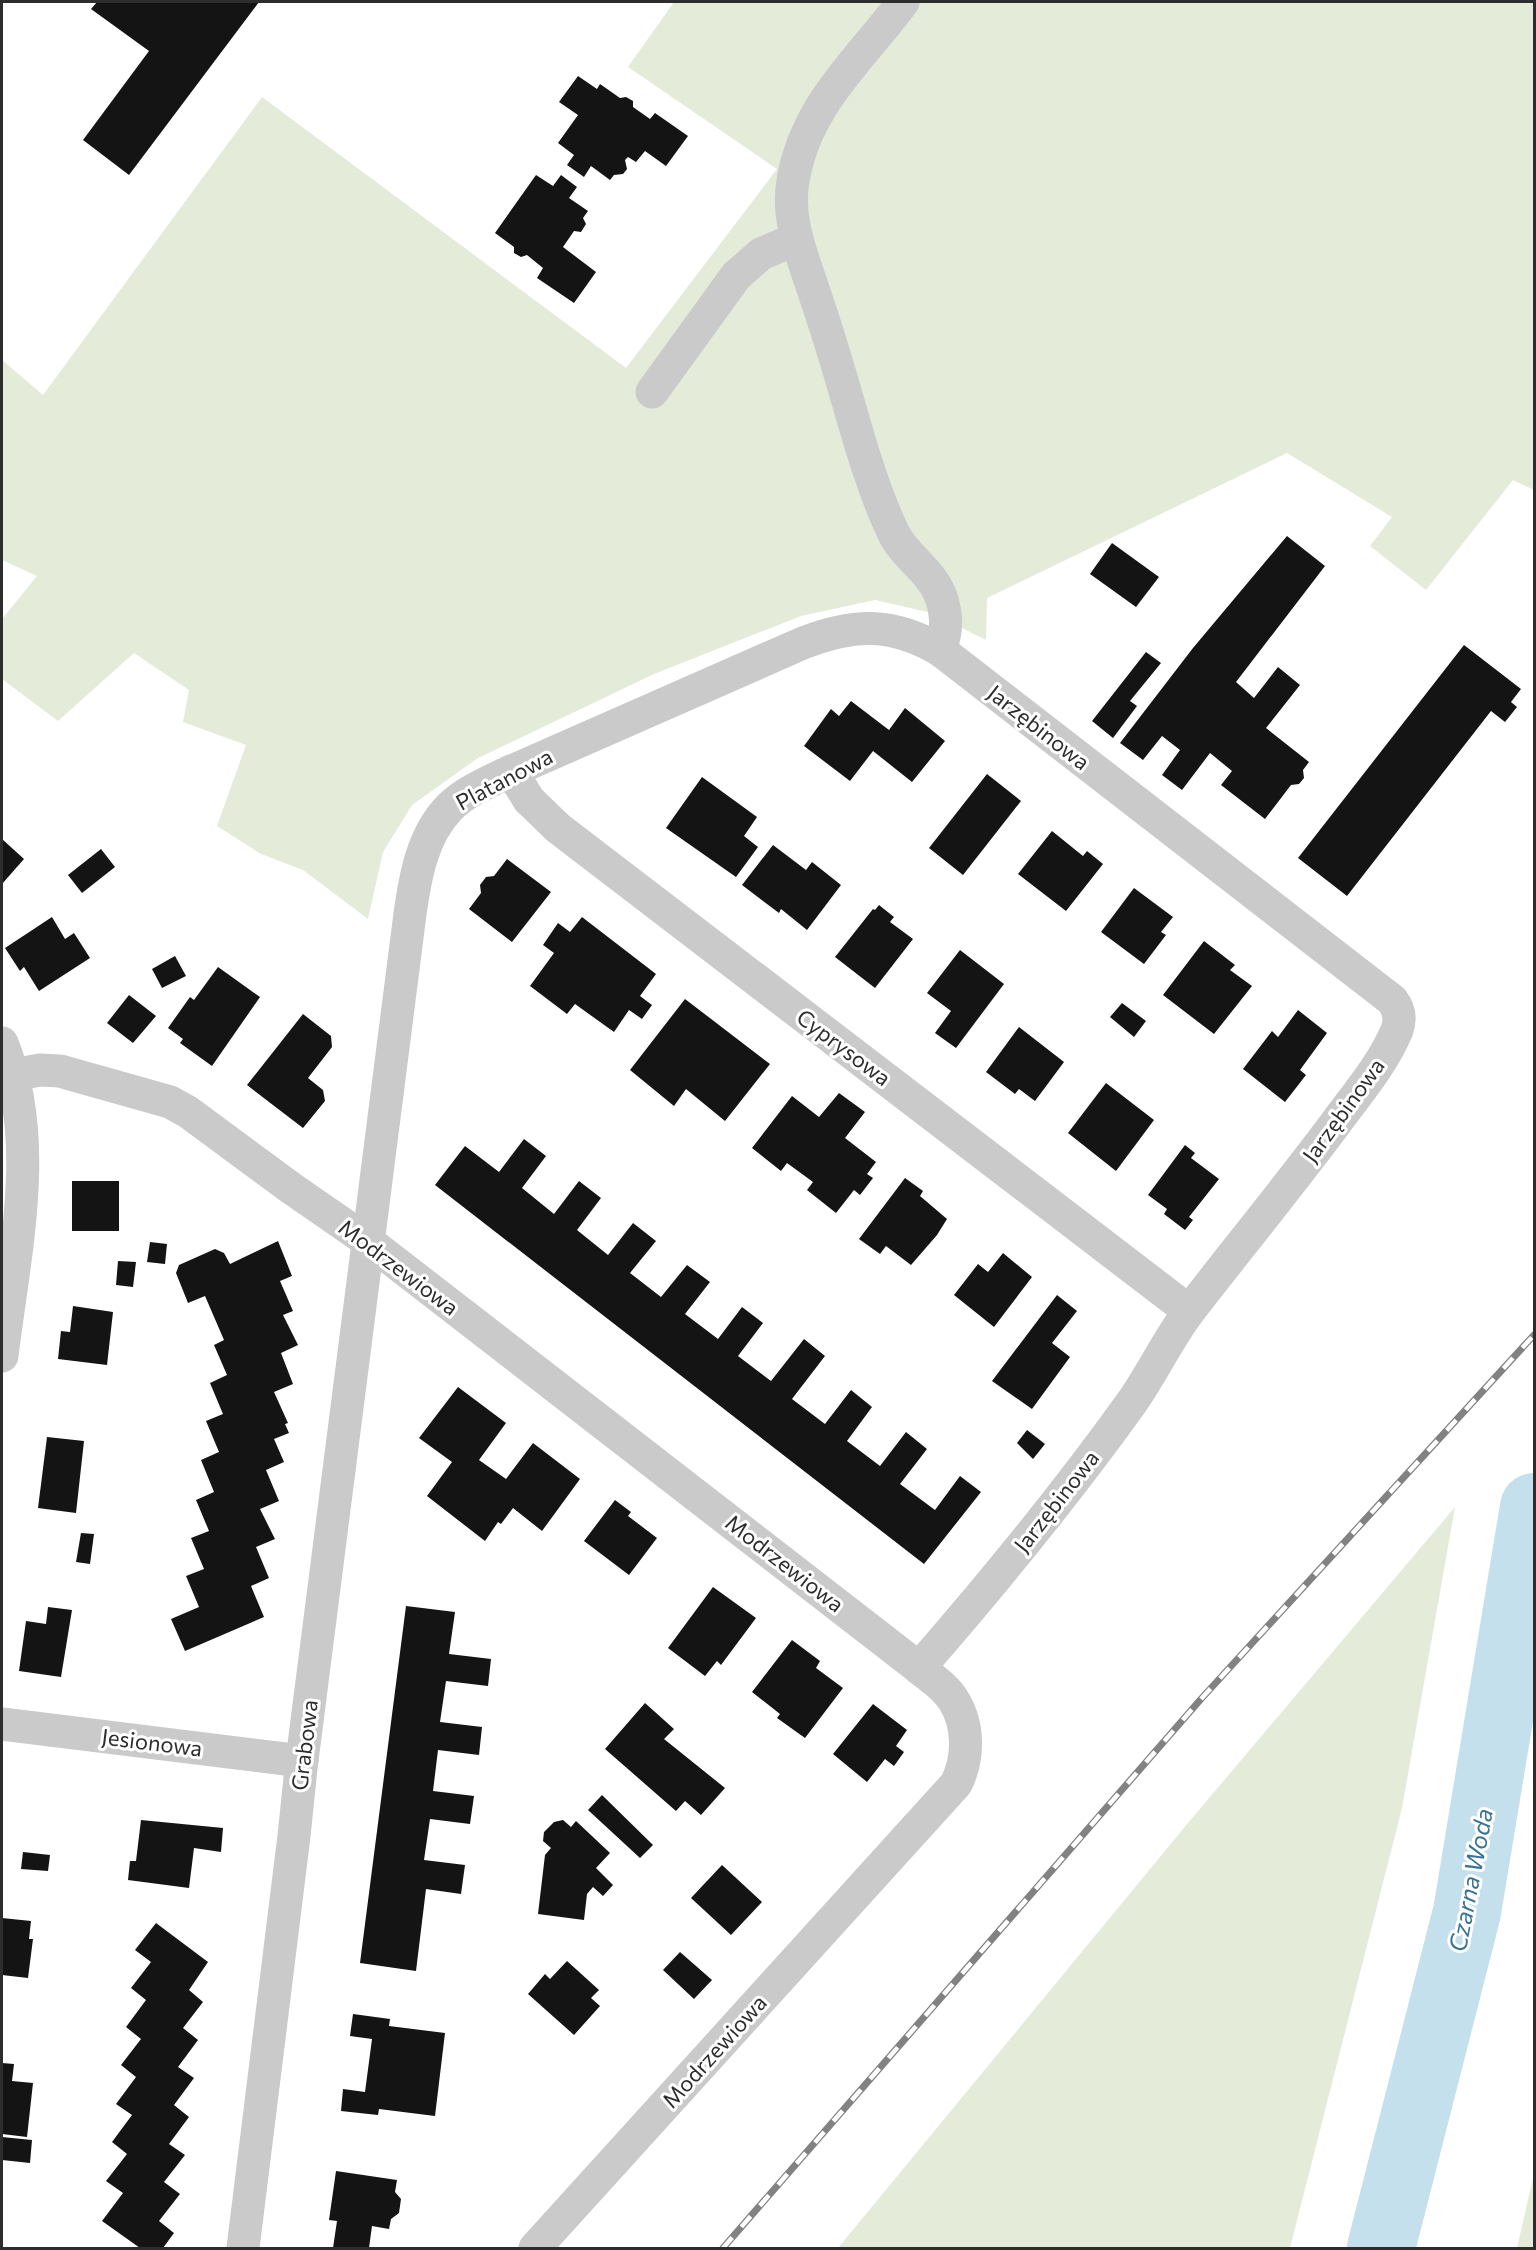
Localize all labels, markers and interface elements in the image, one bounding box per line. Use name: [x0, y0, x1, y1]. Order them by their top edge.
street label: Jarzębinowa: [983, 679, 1095, 775]
street label: Platanowa: [451, 742, 557, 816]
street label: Cyprysowa: [792, 1003, 896, 1091]
street label: Jarzębinowa: [1296, 1053, 1390, 1167]
street label: Modrzewiowa: [334, 1213, 464, 1321]
street label: Jarzębinowa: [1008, 1445, 1104, 1557]
street label: Modrzewiowa: [720, 1508, 850, 1618]
street label: Grabowa: [285, 1698, 323, 1792]
street label: Jesionowa: [100, 1722, 204, 1762]
water label: Czarna Woda: [1442, 1806, 1498, 1954]
street label: Modrzewiowa: [656, 1989, 772, 2113]

